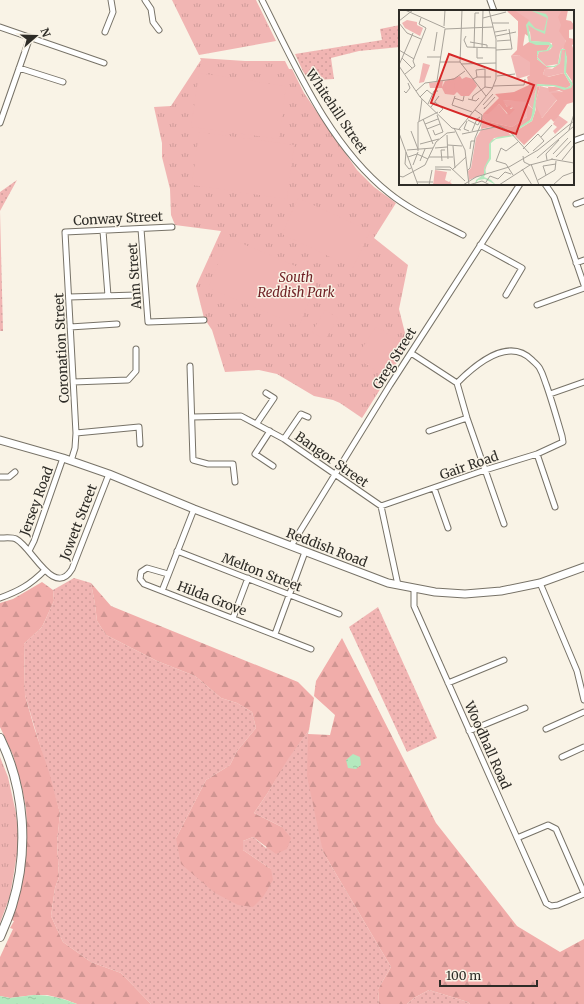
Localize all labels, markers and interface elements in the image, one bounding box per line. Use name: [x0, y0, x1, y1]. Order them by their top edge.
inset map: [399, 10, 574, 185]
north arrow: [16, 16, 56, 56]
text: N: [37, 26, 54, 39]
street label: Whitehill Street: [301, 65, 371, 157]
street label: Conway Street: [73, 208, 163, 229]
street label: Ann Street: [124, 242, 145, 311]
park label: South Reddish Park: [257, 269, 335, 301]
street label: Coronation Street: [50, 293, 73, 403]
street label: Greg Street: [369, 324, 420, 392]
street label: Bangor Street: [292, 428, 372, 491]
street label: Gair Road: [437, 447, 501, 483]
street label: Jersey Road: [16, 464, 57, 539]
street label: Jowett Street: [56, 482, 101, 564]
street label: Reddish Road: [284, 524, 370, 571]
street label: Melton Street: [219, 549, 304, 596]
street label: Hilda Grove: [175, 577, 249, 620]
street label: Woodhall Road: [460, 698, 515, 792]
scale bar: [440, 962, 537, 988]
text: 100 m: [446, 968, 481, 983]

